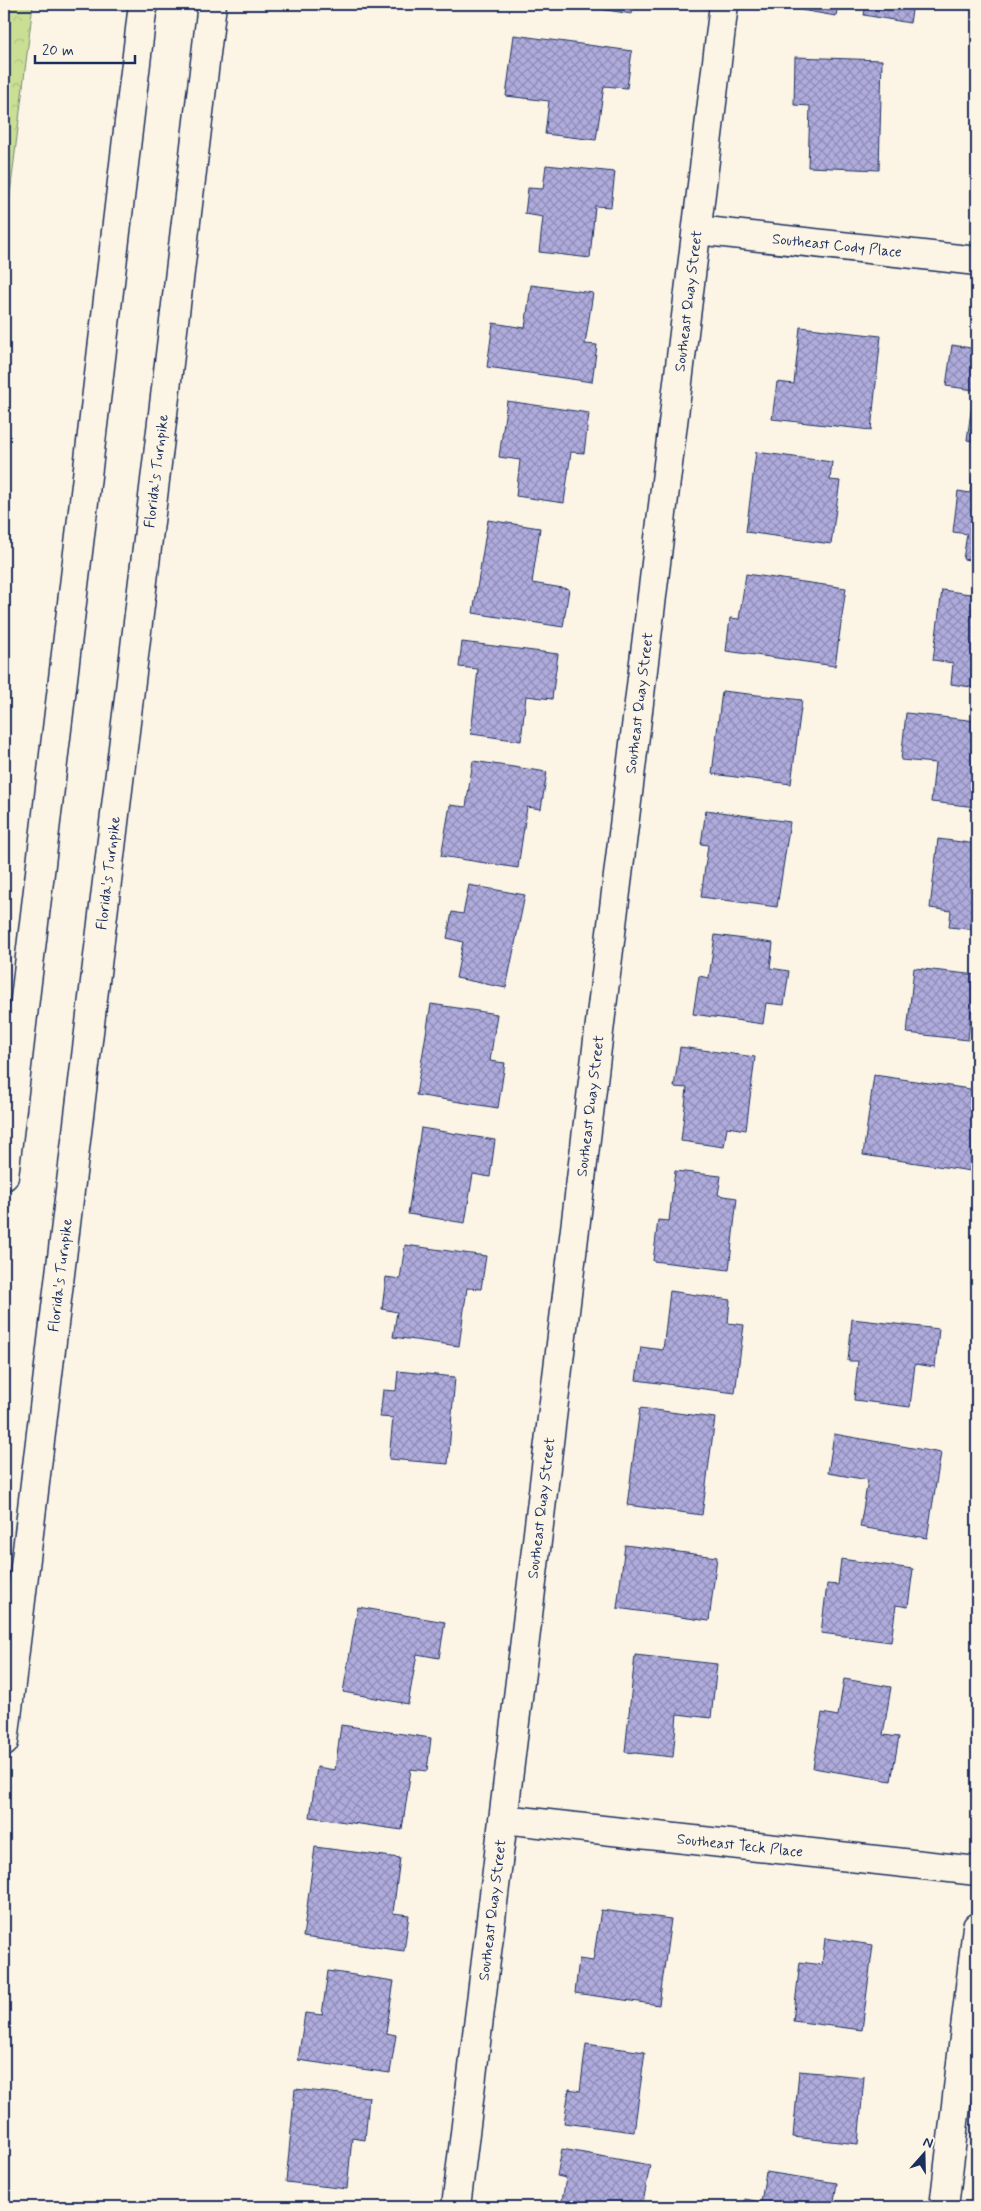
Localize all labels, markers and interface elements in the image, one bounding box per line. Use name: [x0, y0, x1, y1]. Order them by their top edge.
scale bar: [35, 32, 135, 64]
text: 20 m: [42, 41, 74, 61]
street label: Southeast Quay Street: [670, 229, 708, 373]
street label: Southeast Cody Place: [771, 229, 903, 263]
street label: Florida's Turnpike: [140, 413, 174, 529]
street label: Southeast Quay Street: [621, 631, 659, 775]
street label: Florida's Turnpike: [92, 815, 126, 931]
street label: Southeast Quay Street: [572, 1034, 610, 1178]
street label: Florida's Turnpike: [44, 1217, 78, 1333]
street label: Southeast Quay Street: [523, 1436, 561, 1580]
street label: Southeast Teck Place: [676, 1829, 804, 1863]
street label: Southeast Quay Street: [474, 1838, 512, 1982]
north arrow: [898, 2128, 948, 2178]
text: N: [921, 2133, 936, 2153]

